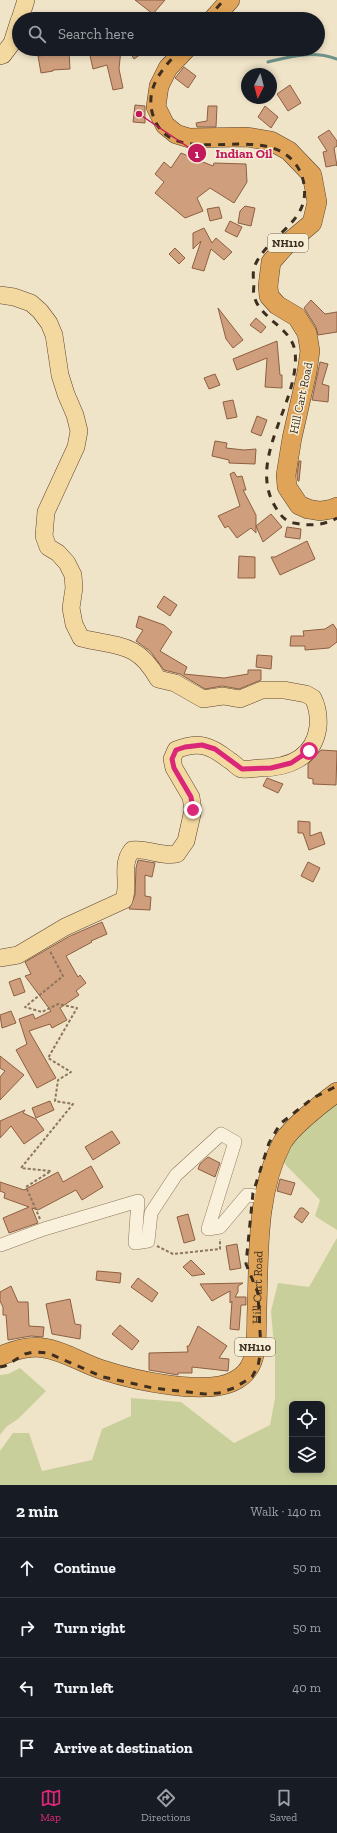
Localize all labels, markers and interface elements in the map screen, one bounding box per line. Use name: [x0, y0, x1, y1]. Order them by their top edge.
search box: [12, 12, 325, 56]
icon: search: [26, 23, 48, 45]
text: Search here: [58, 25, 134, 43]
north arrow: [241, 68, 277, 104]
callout: Indian Oil: [187, 141, 280, 166]
text: Indian Oil: [215, 146, 273, 161]
text: 1: [195, 147, 200, 161]
road number: NH110: [268, 234, 308, 252]
street label: Hill Cart Road: [287, 360, 316, 435]
route start: [300, 742, 318, 760]
route end: [184, 801, 202, 819]
street label: Hill Cart Road: [250, 1250, 266, 1324]
road number: NH110: [235, 1338, 275, 1356]
map controls: [289, 1401, 325, 1473]
button: locate: [289, 1401, 325, 1437]
button: layers: [289, 1437, 325, 1473]
text: 2 min: [16, 1501, 58, 1521]
text: Walk · 140 m: [251, 1504, 321, 1519]
icon: ahead: [16, 1557, 38, 1579]
text: Continue: [54, 1559, 116, 1577]
text: 50 m: [293, 1560, 321, 1575]
icon: right: [16, 1617, 38, 1639]
text: Turn right: [54, 1619, 125, 1637]
text: 50 m: [293, 1620, 321, 1635]
icon: left: [16, 1677, 38, 1699]
text: Turn left: [54, 1679, 114, 1697]
text: 40 m: [292, 1680, 321, 1695]
icon: arrive: [16, 1737, 38, 1759]
text: Arrive at destination: [54, 1739, 193, 1757]
tab: Map: [40, 1787, 62, 1824]
tab: Directions: [141, 1787, 191, 1824]
tab: Saved: [270, 1787, 297, 1824]

